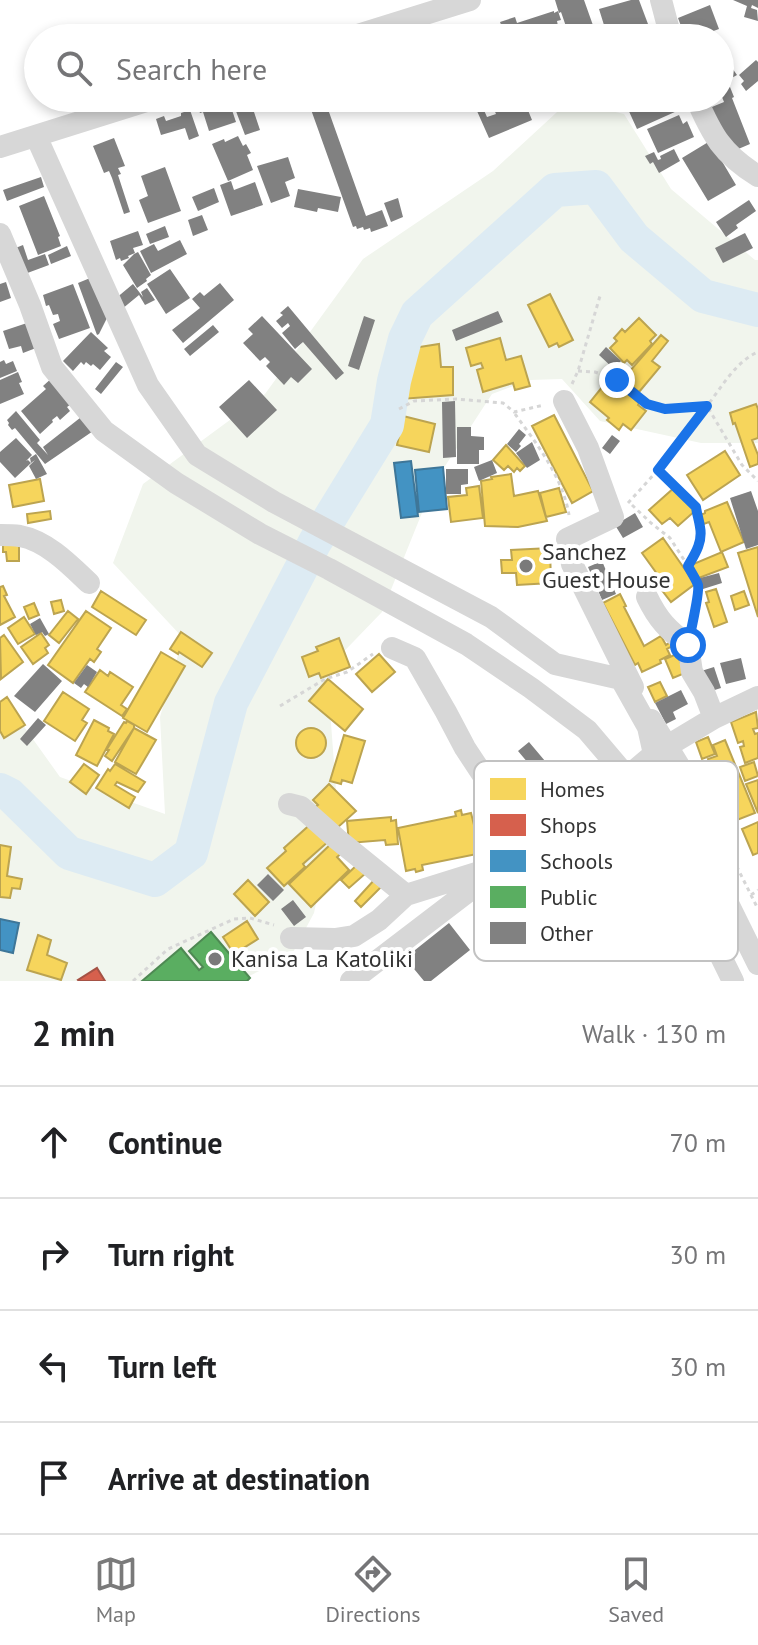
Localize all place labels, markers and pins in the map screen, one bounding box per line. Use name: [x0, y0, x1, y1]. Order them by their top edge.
place label: Sanchez Guest House: [542, 536, 671, 595]
marker: Sanchez Guest House: [517, 557, 535, 575]
place label: Kanisa La Katoliki: [231, 943, 413, 974]
marker: Kanisa La Katoliki: [206, 950, 224, 968]

